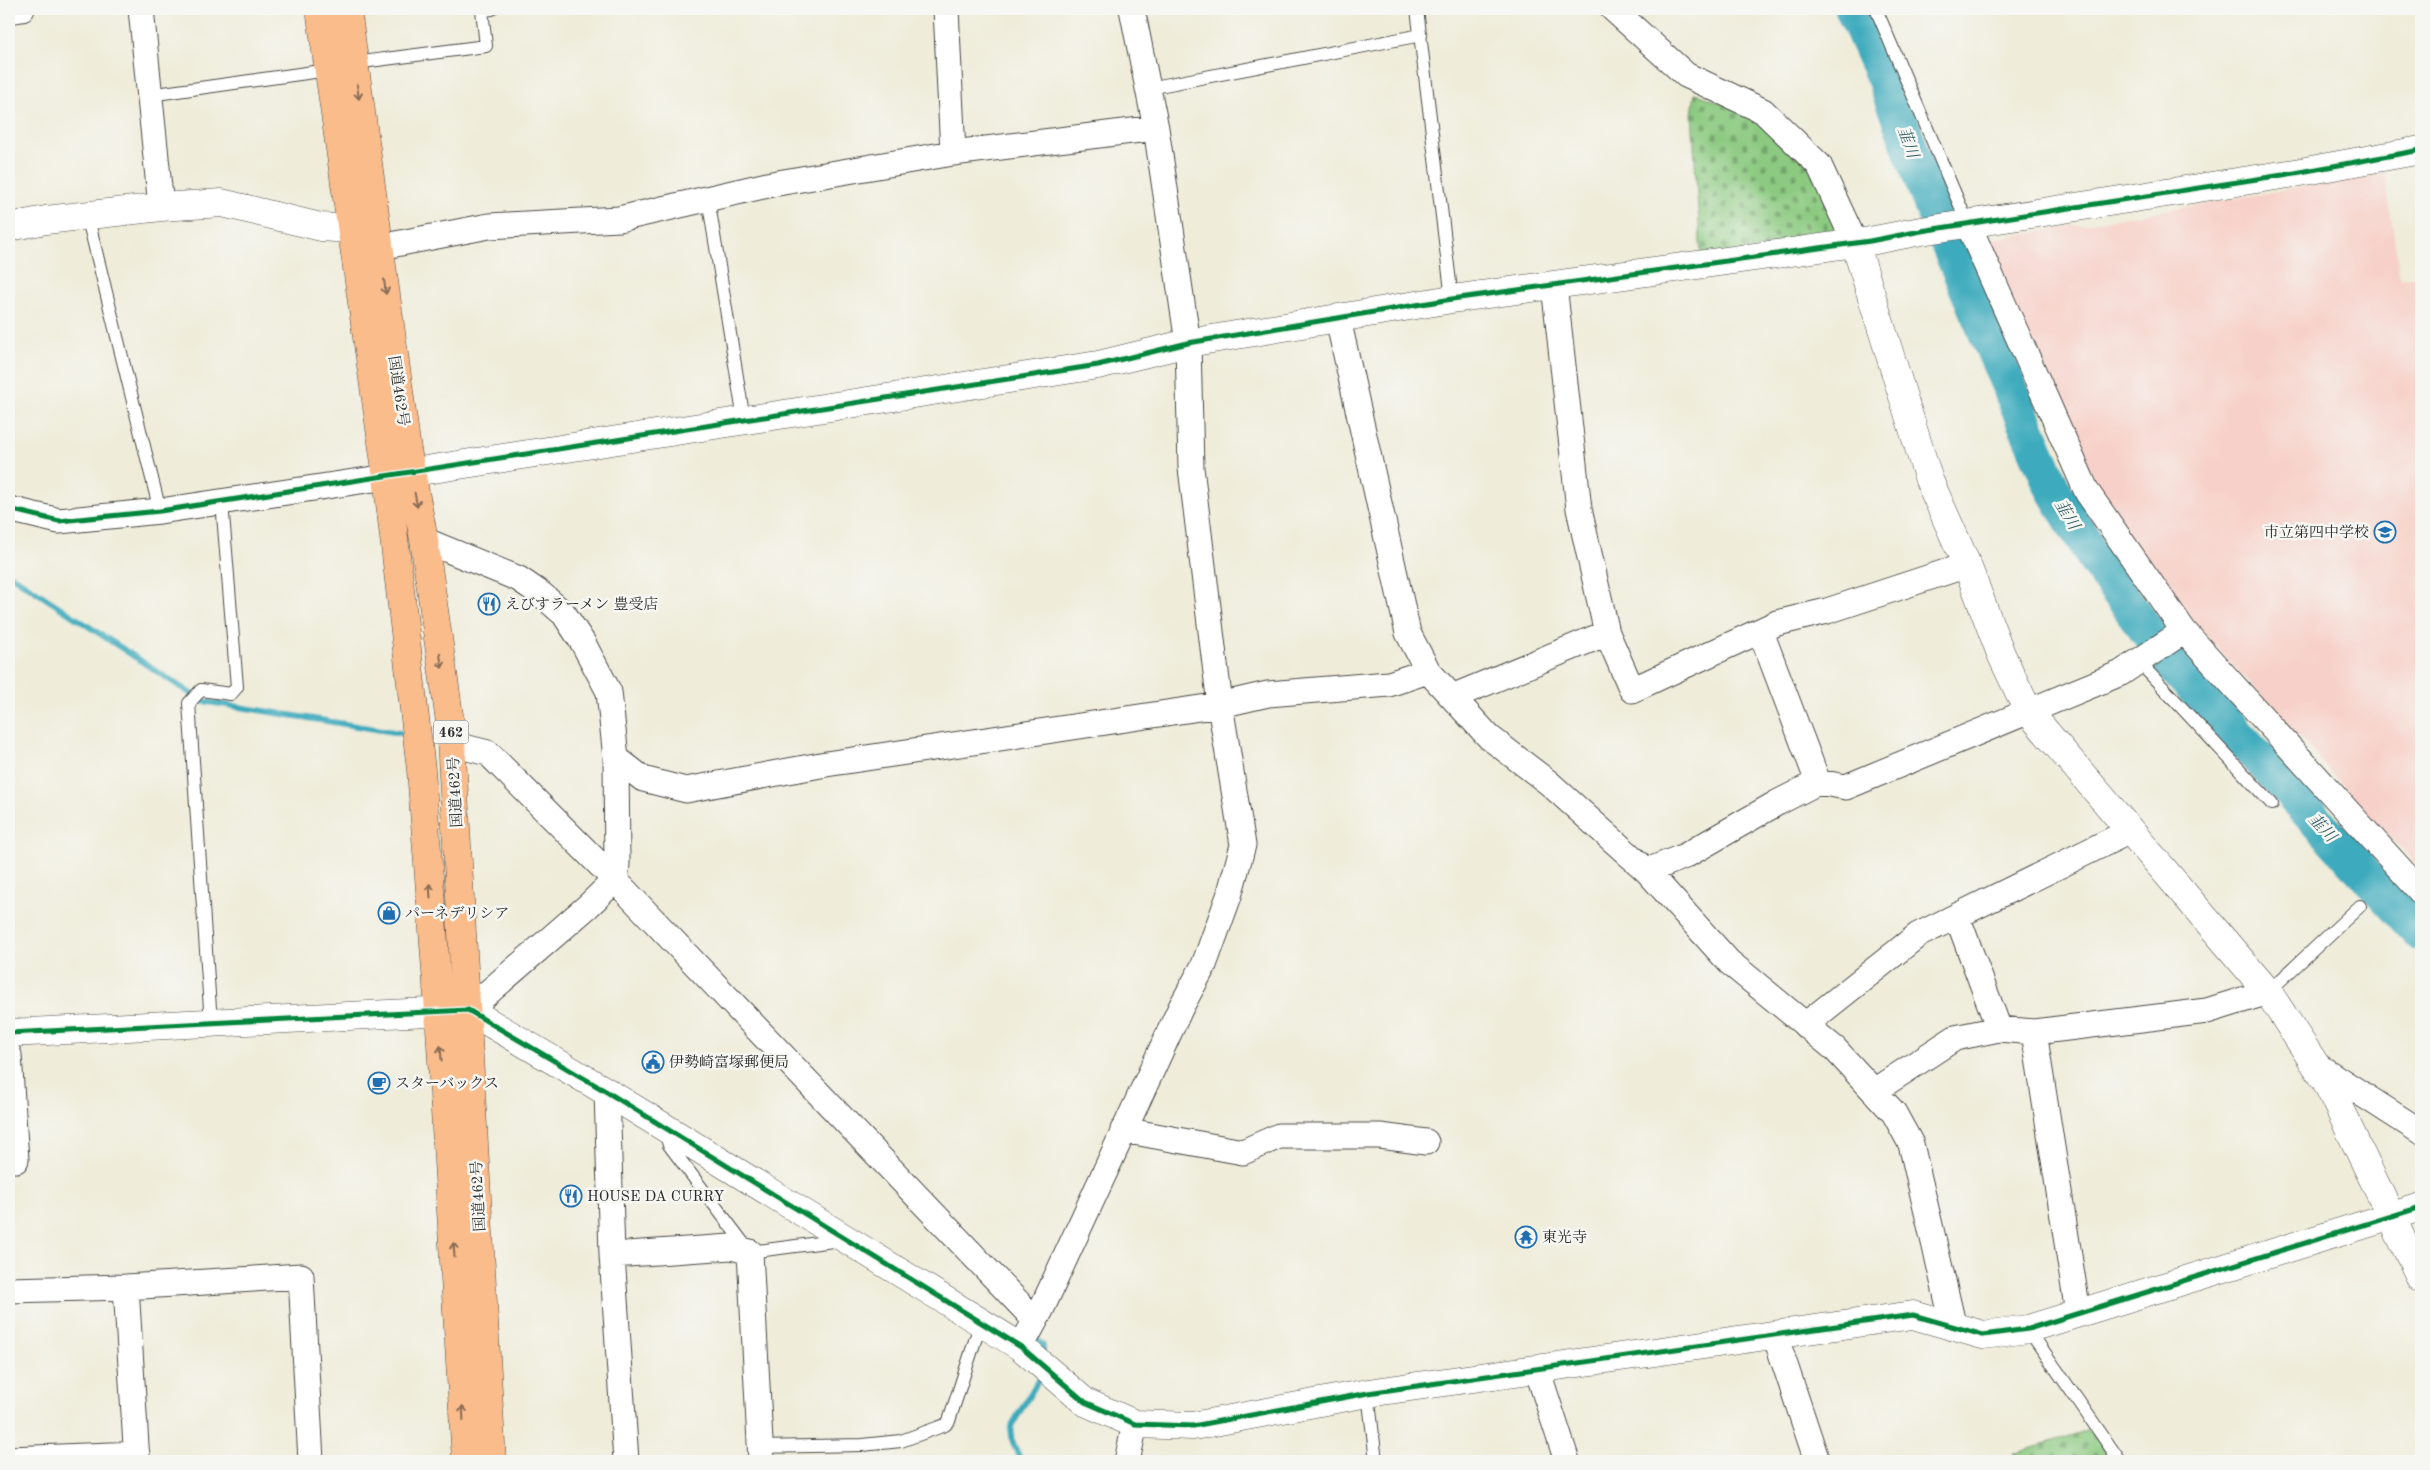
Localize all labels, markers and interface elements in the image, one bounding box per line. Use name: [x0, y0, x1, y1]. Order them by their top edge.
one-way arrow: [353, 83, 363, 99]
water label: 韮川: [1894, 124, 1923, 162]
one-way arrow: [380, 279, 390, 295]
street label: 国道462号: [385, 355, 412, 427]
one-way arrow: [412, 492, 422, 508]
water label: 韮川: [2051, 496, 2084, 535]
school or university icon: 市立第四中学校: [2373, 520, 2397, 544]
place label: 市立第四中学校: [2264, 524, 2369, 541]
restaurant icon: えびすラーメン 豊受店: [477, 592, 501, 616]
place label: えびすラーメン 豊受店: [505, 596, 658, 613]
one-way arrow: [436, 652, 446, 668]
road number: 462: [434, 720, 468, 744]
street label: 国道462号: [445, 756, 466, 828]
water label: 韮川: [2305, 810, 2341, 847]
one-way arrow: [426, 883, 435, 899]
shop icon: パーネデリシア: [377, 901, 401, 925]
place label: パーネデリシア: [405, 905, 509, 922]
one-way arrow: [437, 1046, 446, 1062]
public building icon: 伊勢崎富塚郵便局: [641, 1050, 665, 1074]
place label: 伊勢崎富塚郵便局: [669, 1054, 789, 1071]
cafe icon: スターバックス: [367, 1071, 391, 1095]
place label: スターバックス: [395, 1076, 499, 1092]
street label: 国道462号: [468, 1160, 489, 1232]
restaurant icon: HOUSE DA CURRY: [559, 1184, 583, 1208]
place label: HOUSE DA CURRY: [587, 1190, 724, 1205]
temple icon: 東光寺: [1514, 1225, 1538, 1249]
place label: 東光寺: [1542, 1229, 1587, 1246]
one-way arrow: [449, 1243, 459, 1259]
one-way arrow: [459, 1405, 468, 1421]

